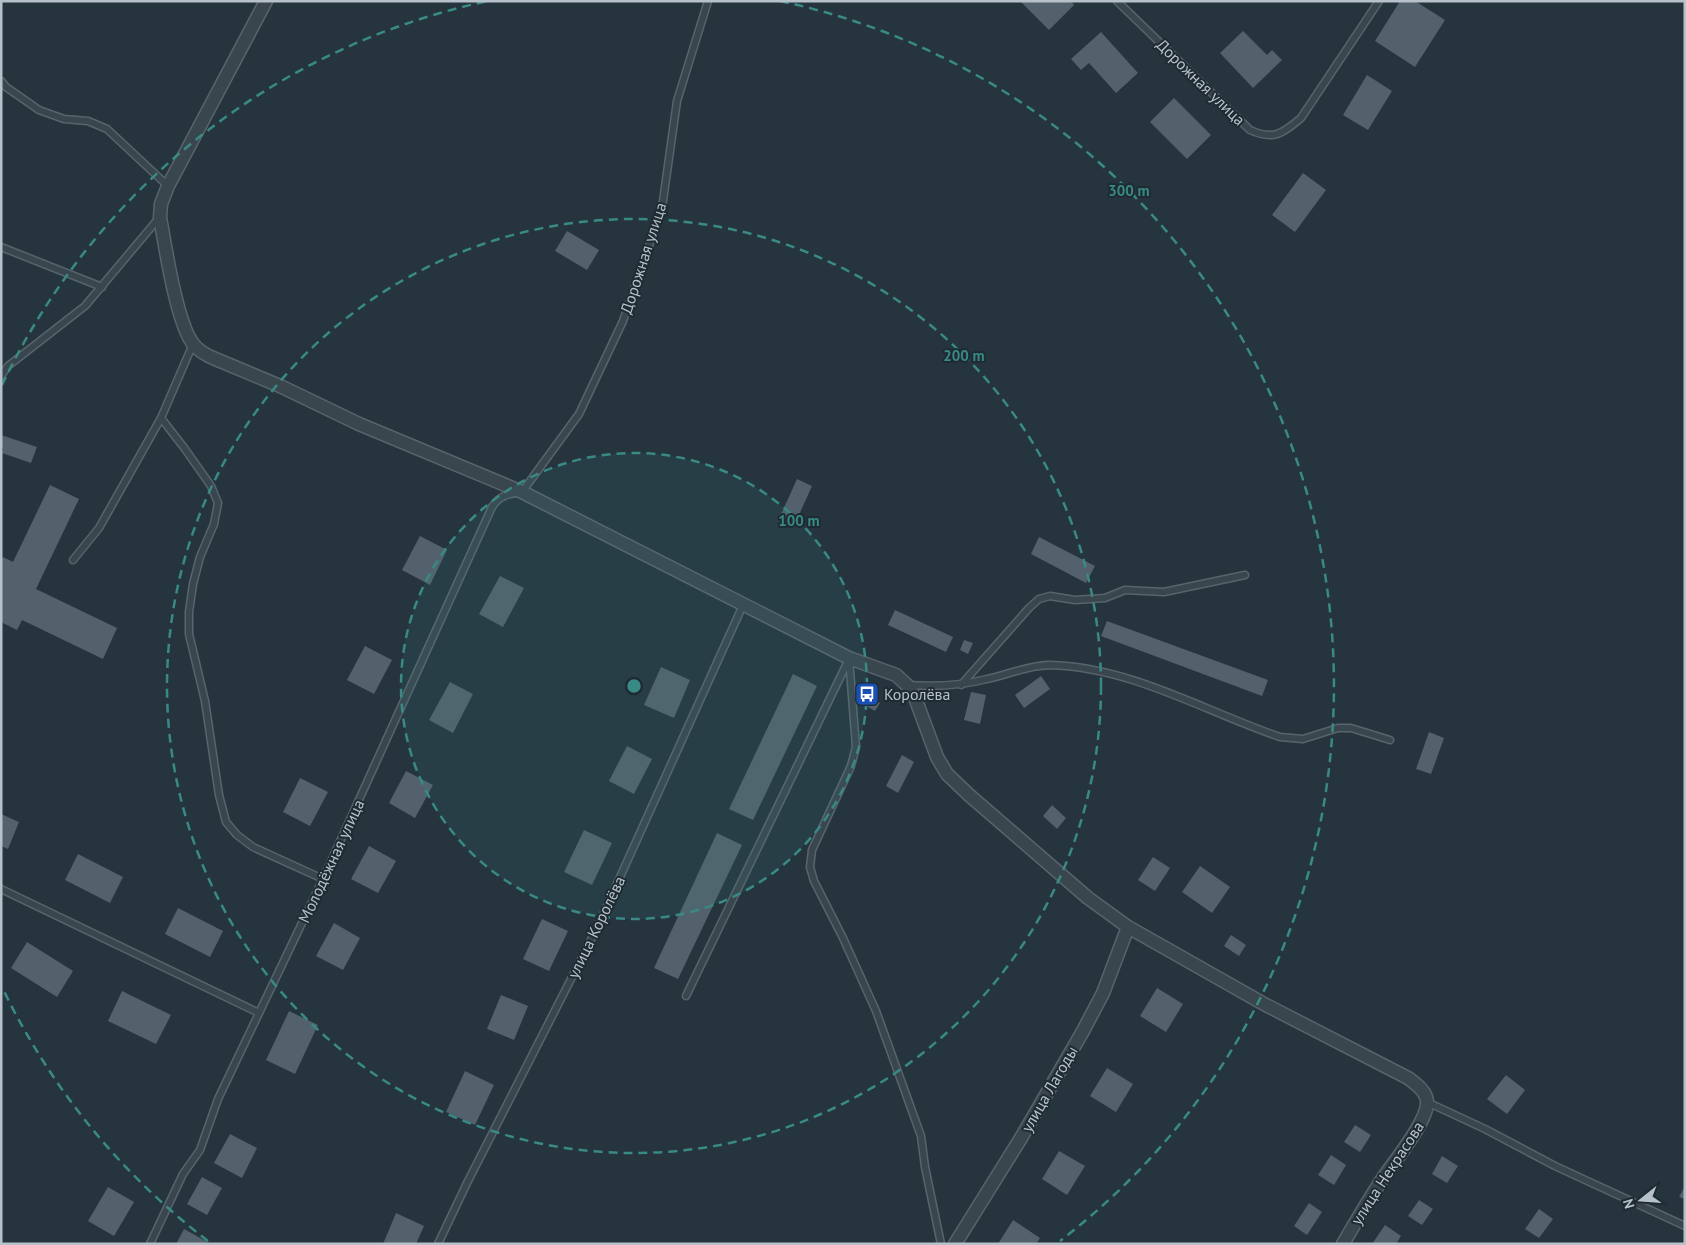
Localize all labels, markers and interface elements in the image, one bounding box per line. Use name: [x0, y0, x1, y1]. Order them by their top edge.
street label: Дорожная улица: [1152, 35, 1250, 129]
text: 300 m: [1108, 181, 1150, 200]
street label: Дорожная улица: [616, 200, 670, 316]
text: 200 m: [943, 346, 985, 365]
text: 100 m: [778, 511, 820, 530]
centre of rings: [625, 677, 643, 695]
bus stop icon: Королёва: [854, 681, 880, 707]
place label: Королёва: [884, 684, 951, 704]
street label: Молодёжная улица: [294, 796, 368, 926]
street label: улица Королёва: [563, 872, 629, 982]
street label: улица Лагоды: [1016, 1042, 1082, 1136]
street label: улица Некрасова: [1346, 1117, 1428, 1229]
north arrow: [1616, 1175, 1666, 1225]
text: N: [1619, 1197, 1639, 1211]

